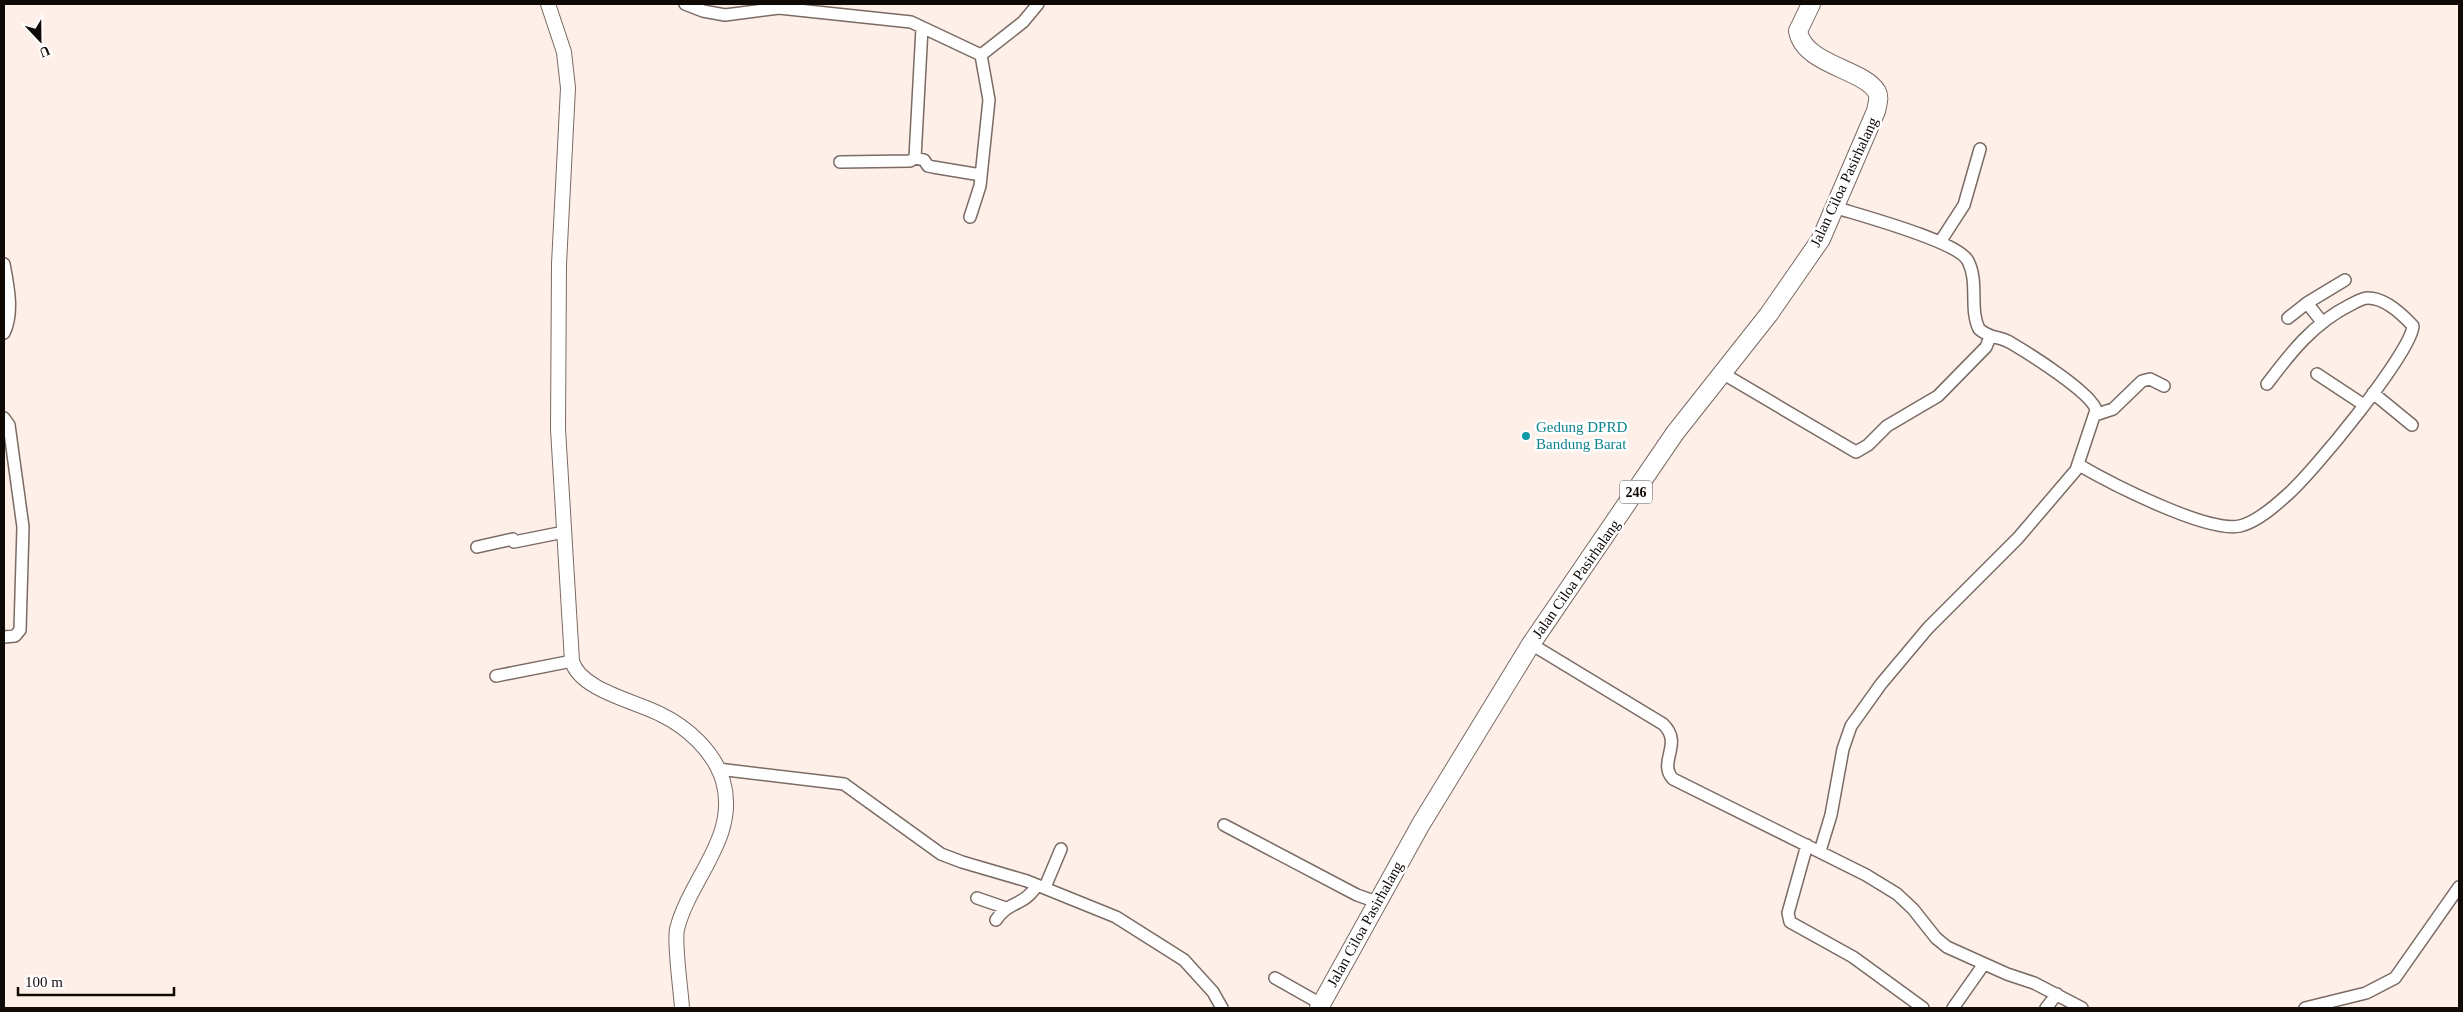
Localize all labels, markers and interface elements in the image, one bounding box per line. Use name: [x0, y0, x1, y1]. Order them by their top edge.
north arrow: [15, 15, 65, 65]
text: U: [37, 43, 52, 60]
street label: Jalan Ciloa Pasirhalang: [1807, 114, 1881, 249]
place label: Gedung DPRD Bandung Barat: [1536, 419, 1627, 452]
marker: Gedung DPRD Bandung Barat: [1520, 430, 1532, 442]
road number: 246: [1620, 481, 1652, 504]
street label: Jalan Ciloa Pasirhalang: [1529, 516, 1623, 641]
street label: Jalan Ciloa Pasirhalang: [1324, 858, 1406, 989]
scale bar: [18, 964, 174, 996]
text: 100 m: [25, 974, 63, 990]

